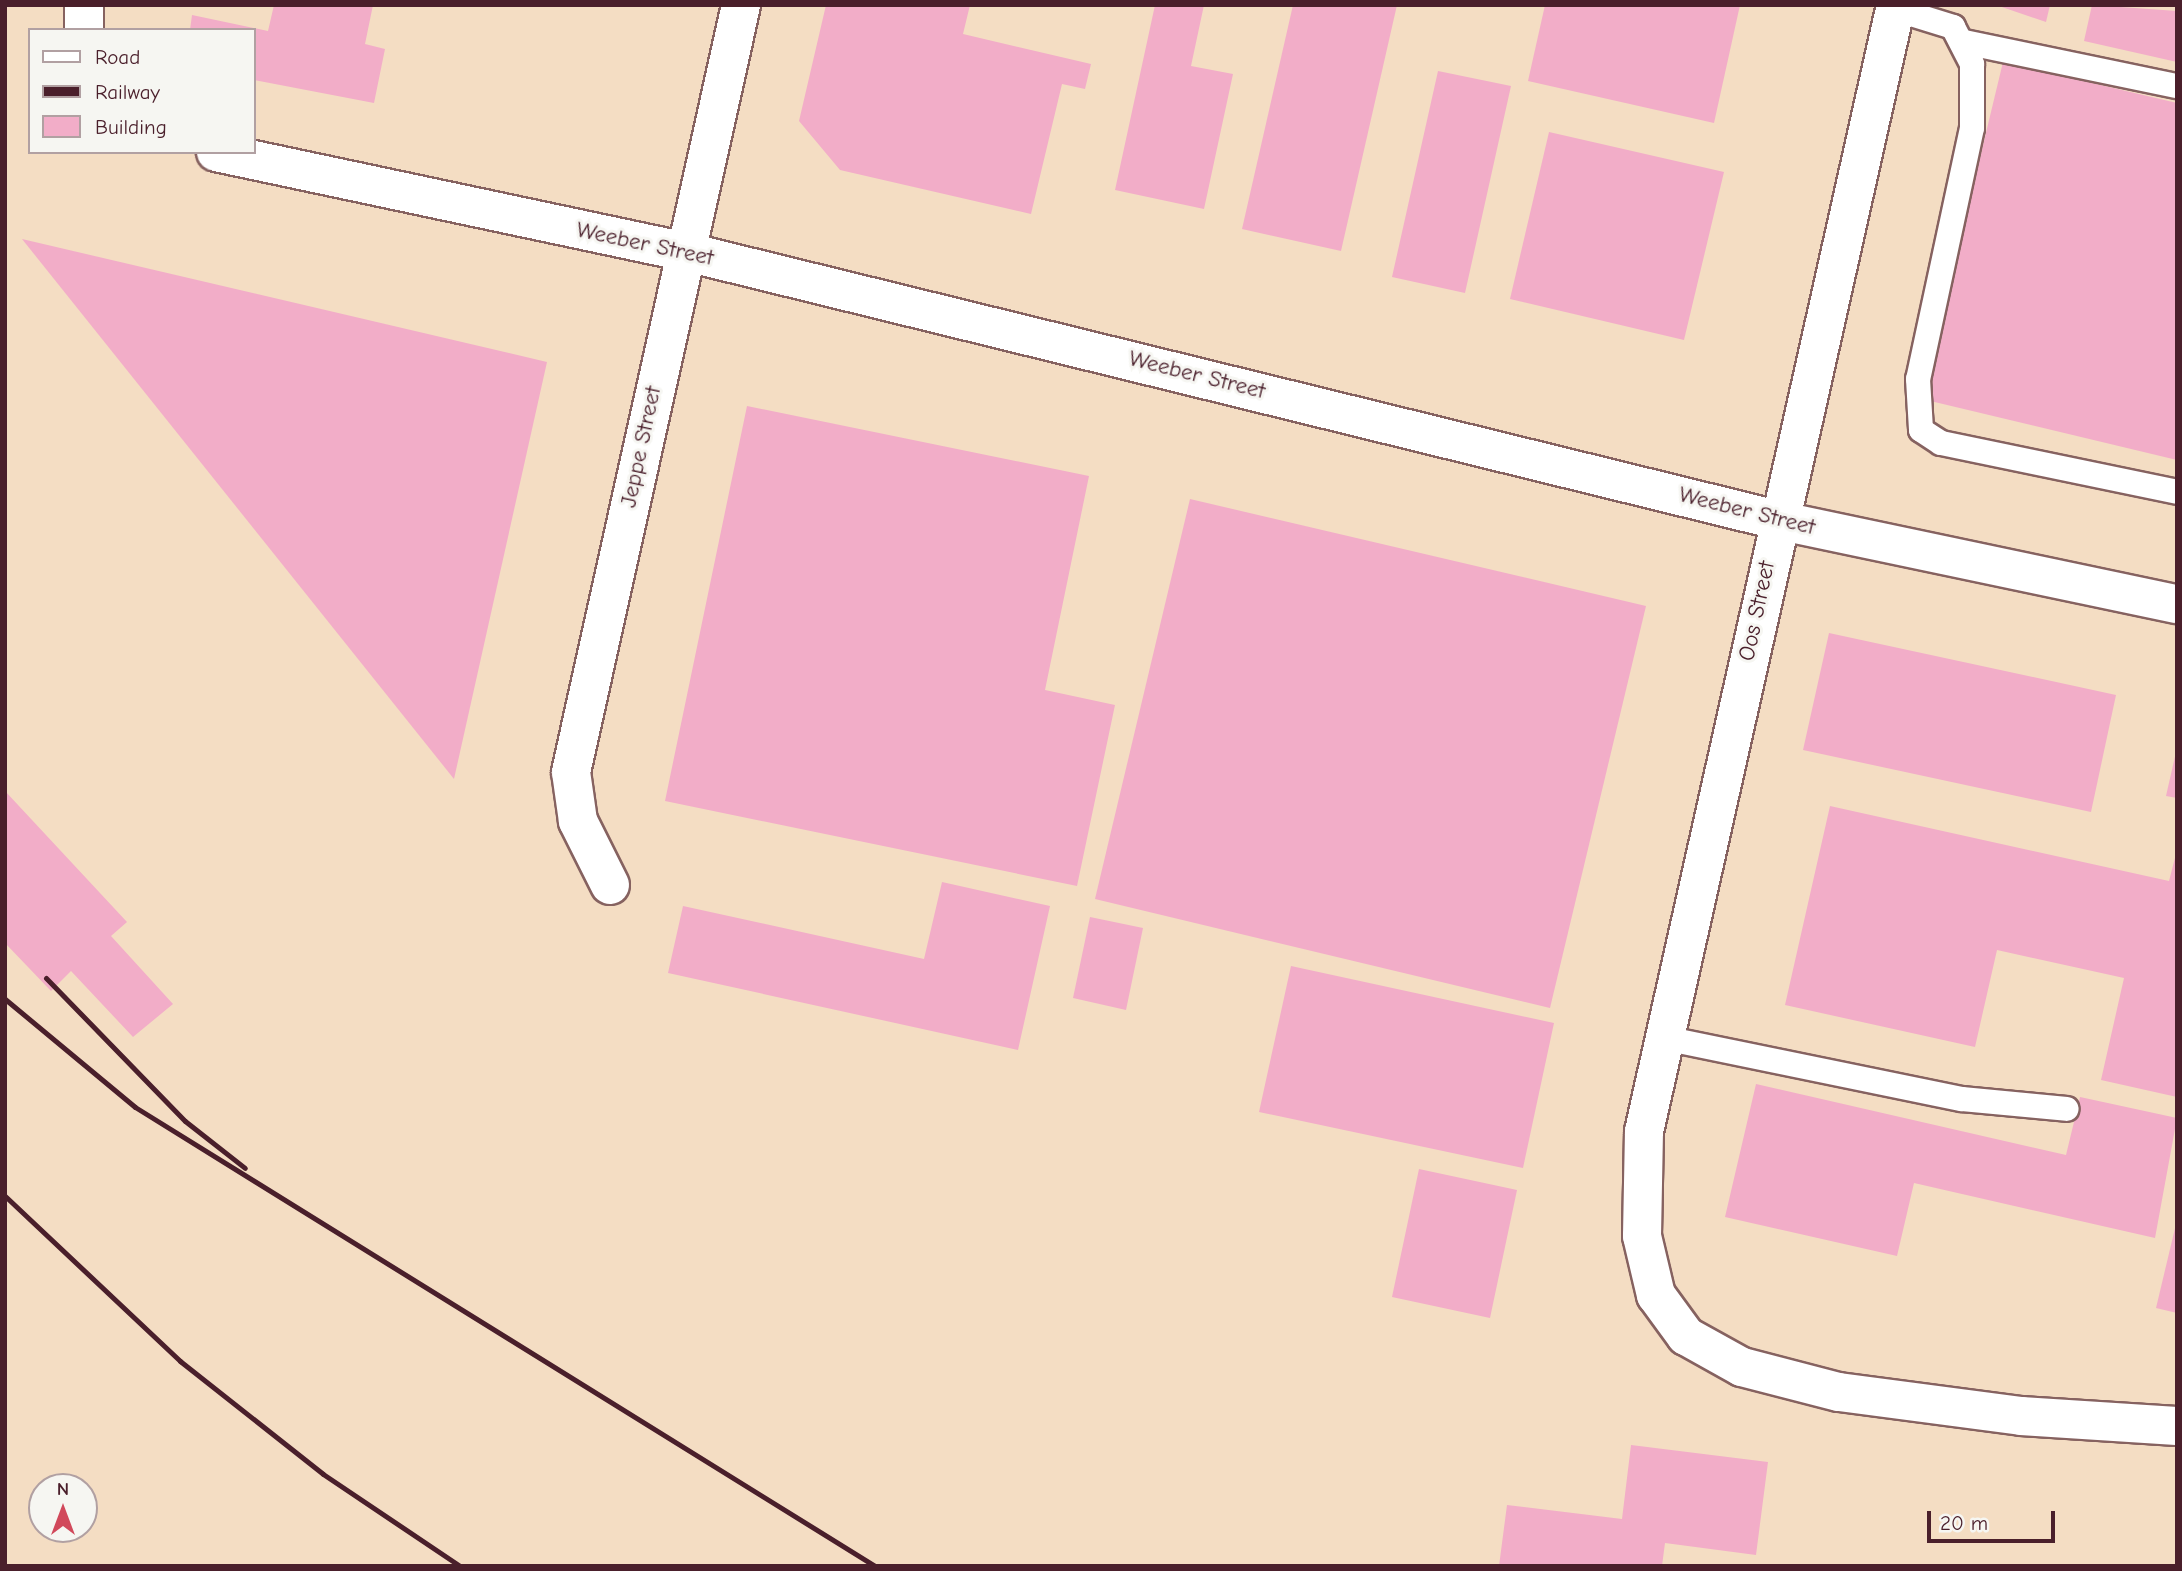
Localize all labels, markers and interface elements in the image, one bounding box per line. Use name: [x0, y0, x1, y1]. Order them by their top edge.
legend: [28, 28, 256, 154]
text: Road: [95, 45, 140, 69]
text: Railway: [95, 80, 160, 104]
text: Building: [95, 115, 167, 139]
street label: Weeber Street: [574, 216, 716, 272]
street label: Weeber Street: [1126, 345, 1268, 405]
street label: Jeppe Street: [615, 384, 667, 510]
street label: Weeber Street: [1676, 481, 1818, 541]
street label: Oos Street: [1733, 558, 1781, 664]
north arrow: [28, 1473, 98, 1543]
text: N: [57, 1478, 69, 1500]
scale bar: [1930, 1498, 2058, 1542]
text: 20 m: [1940, 1511, 1988, 1535]

